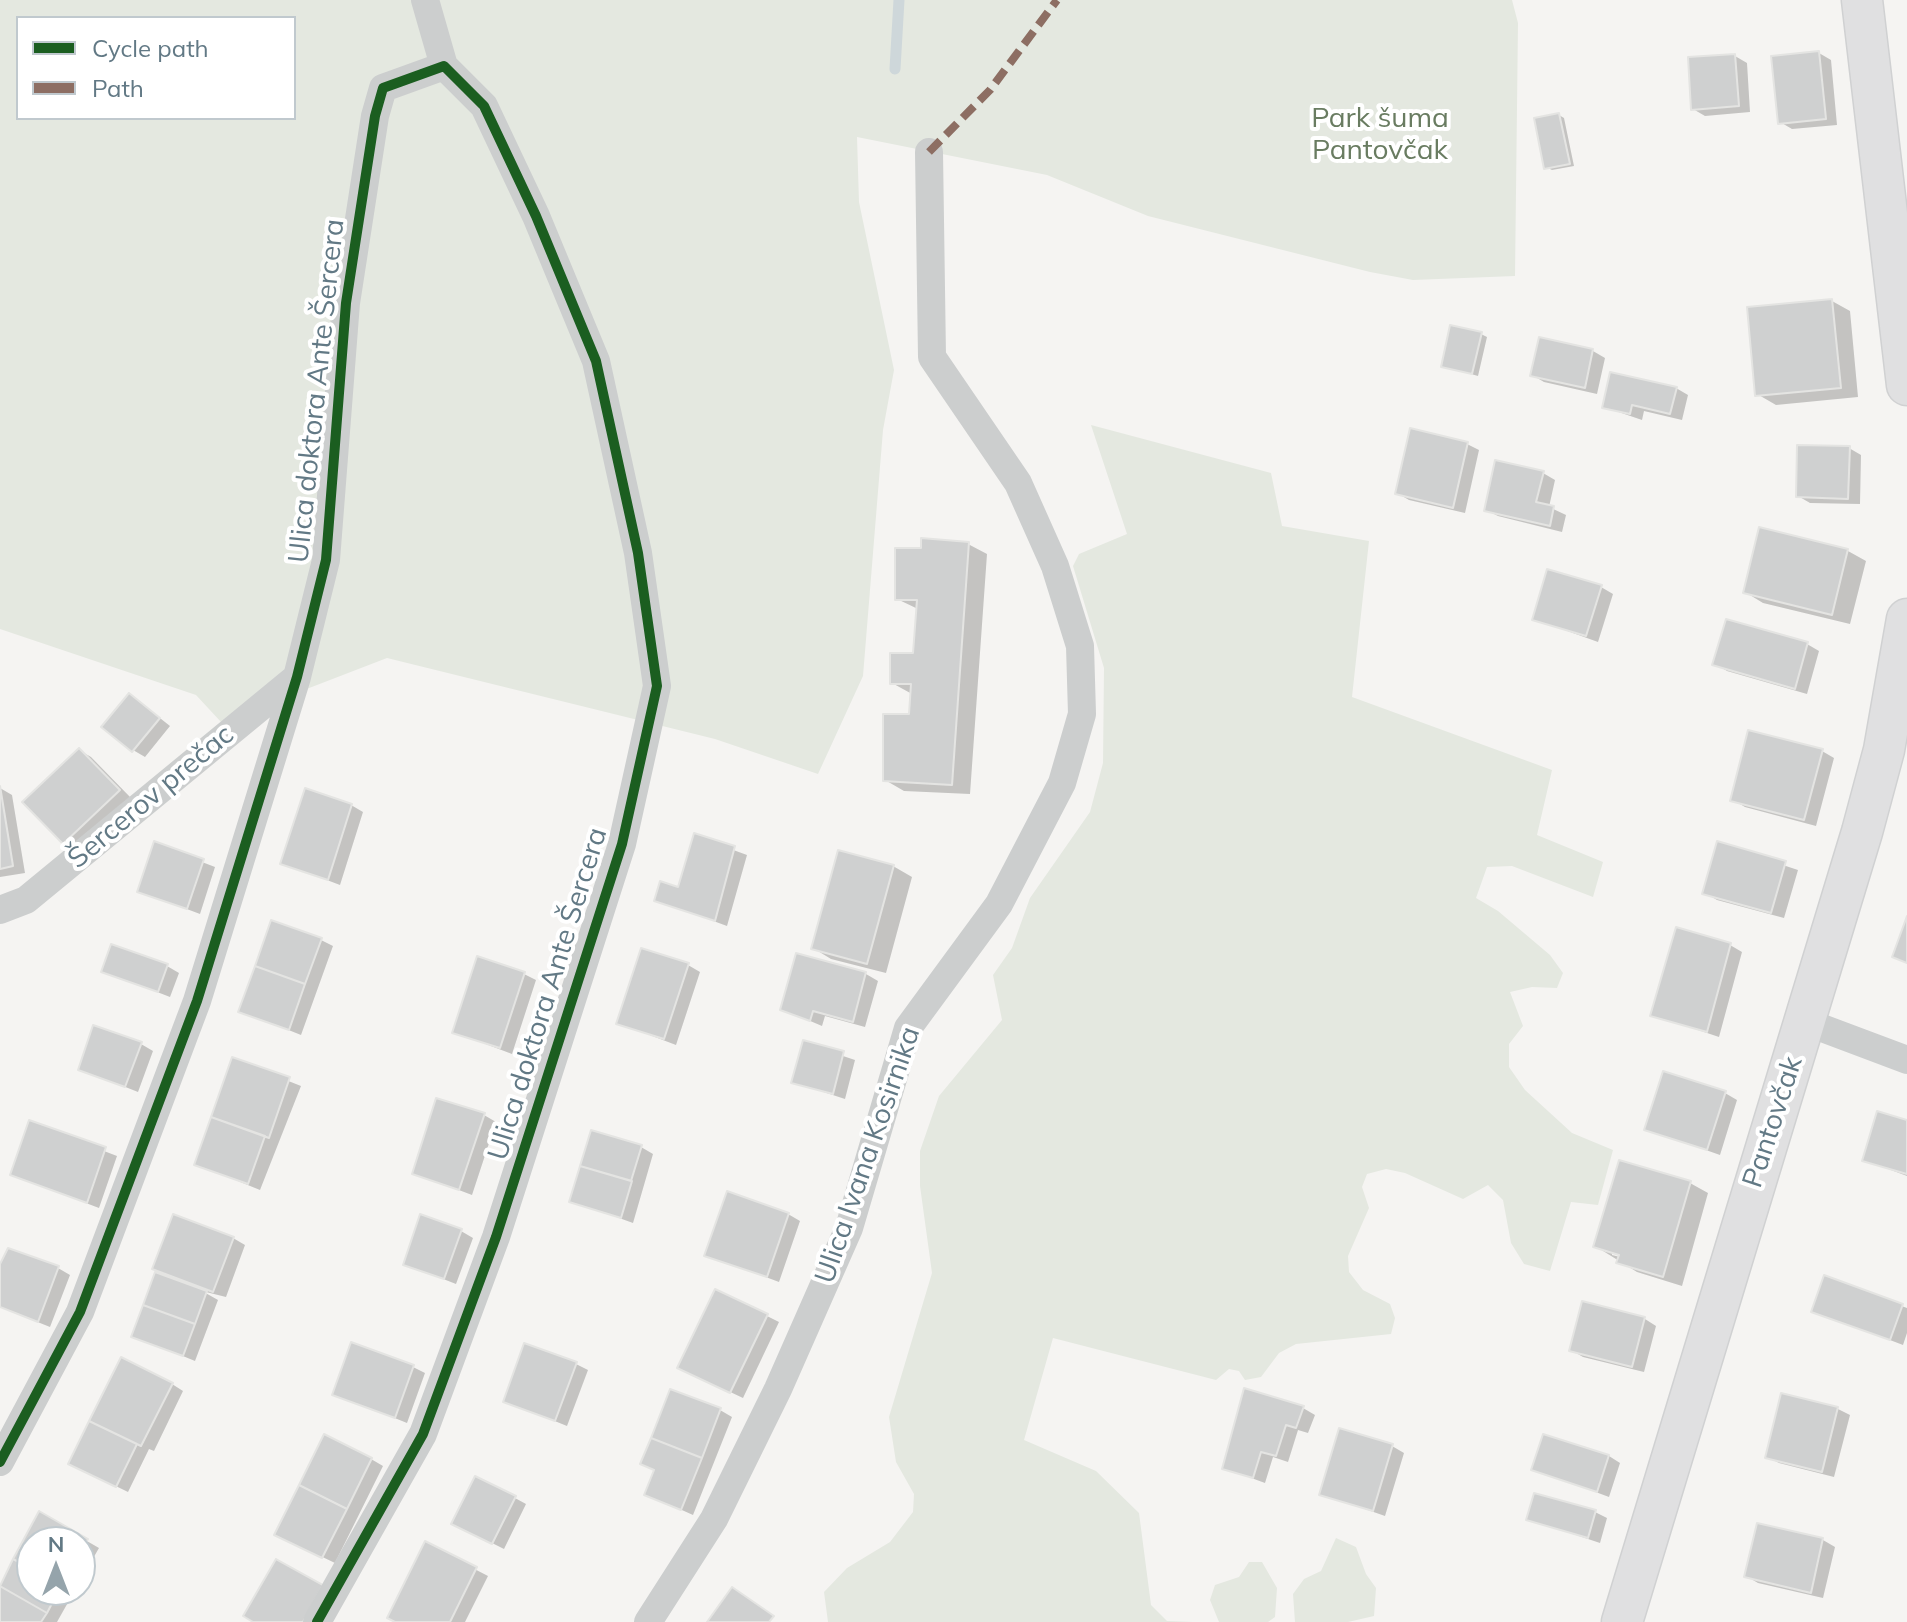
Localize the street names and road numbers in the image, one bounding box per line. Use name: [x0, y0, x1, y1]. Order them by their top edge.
street label: Ulica doktora Ante Šercera: [282, 217, 352, 565]
street label: Šercerov prečac: [61, 718, 241, 876]
street label: Ulica doktora Ante Šercera: [481, 824, 615, 1164]
street label: Ulica Ivana Kosirnika: [808, 1022, 928, 1288]
street label: Pantovčak: [1736, 1052, 1810, 1192]

